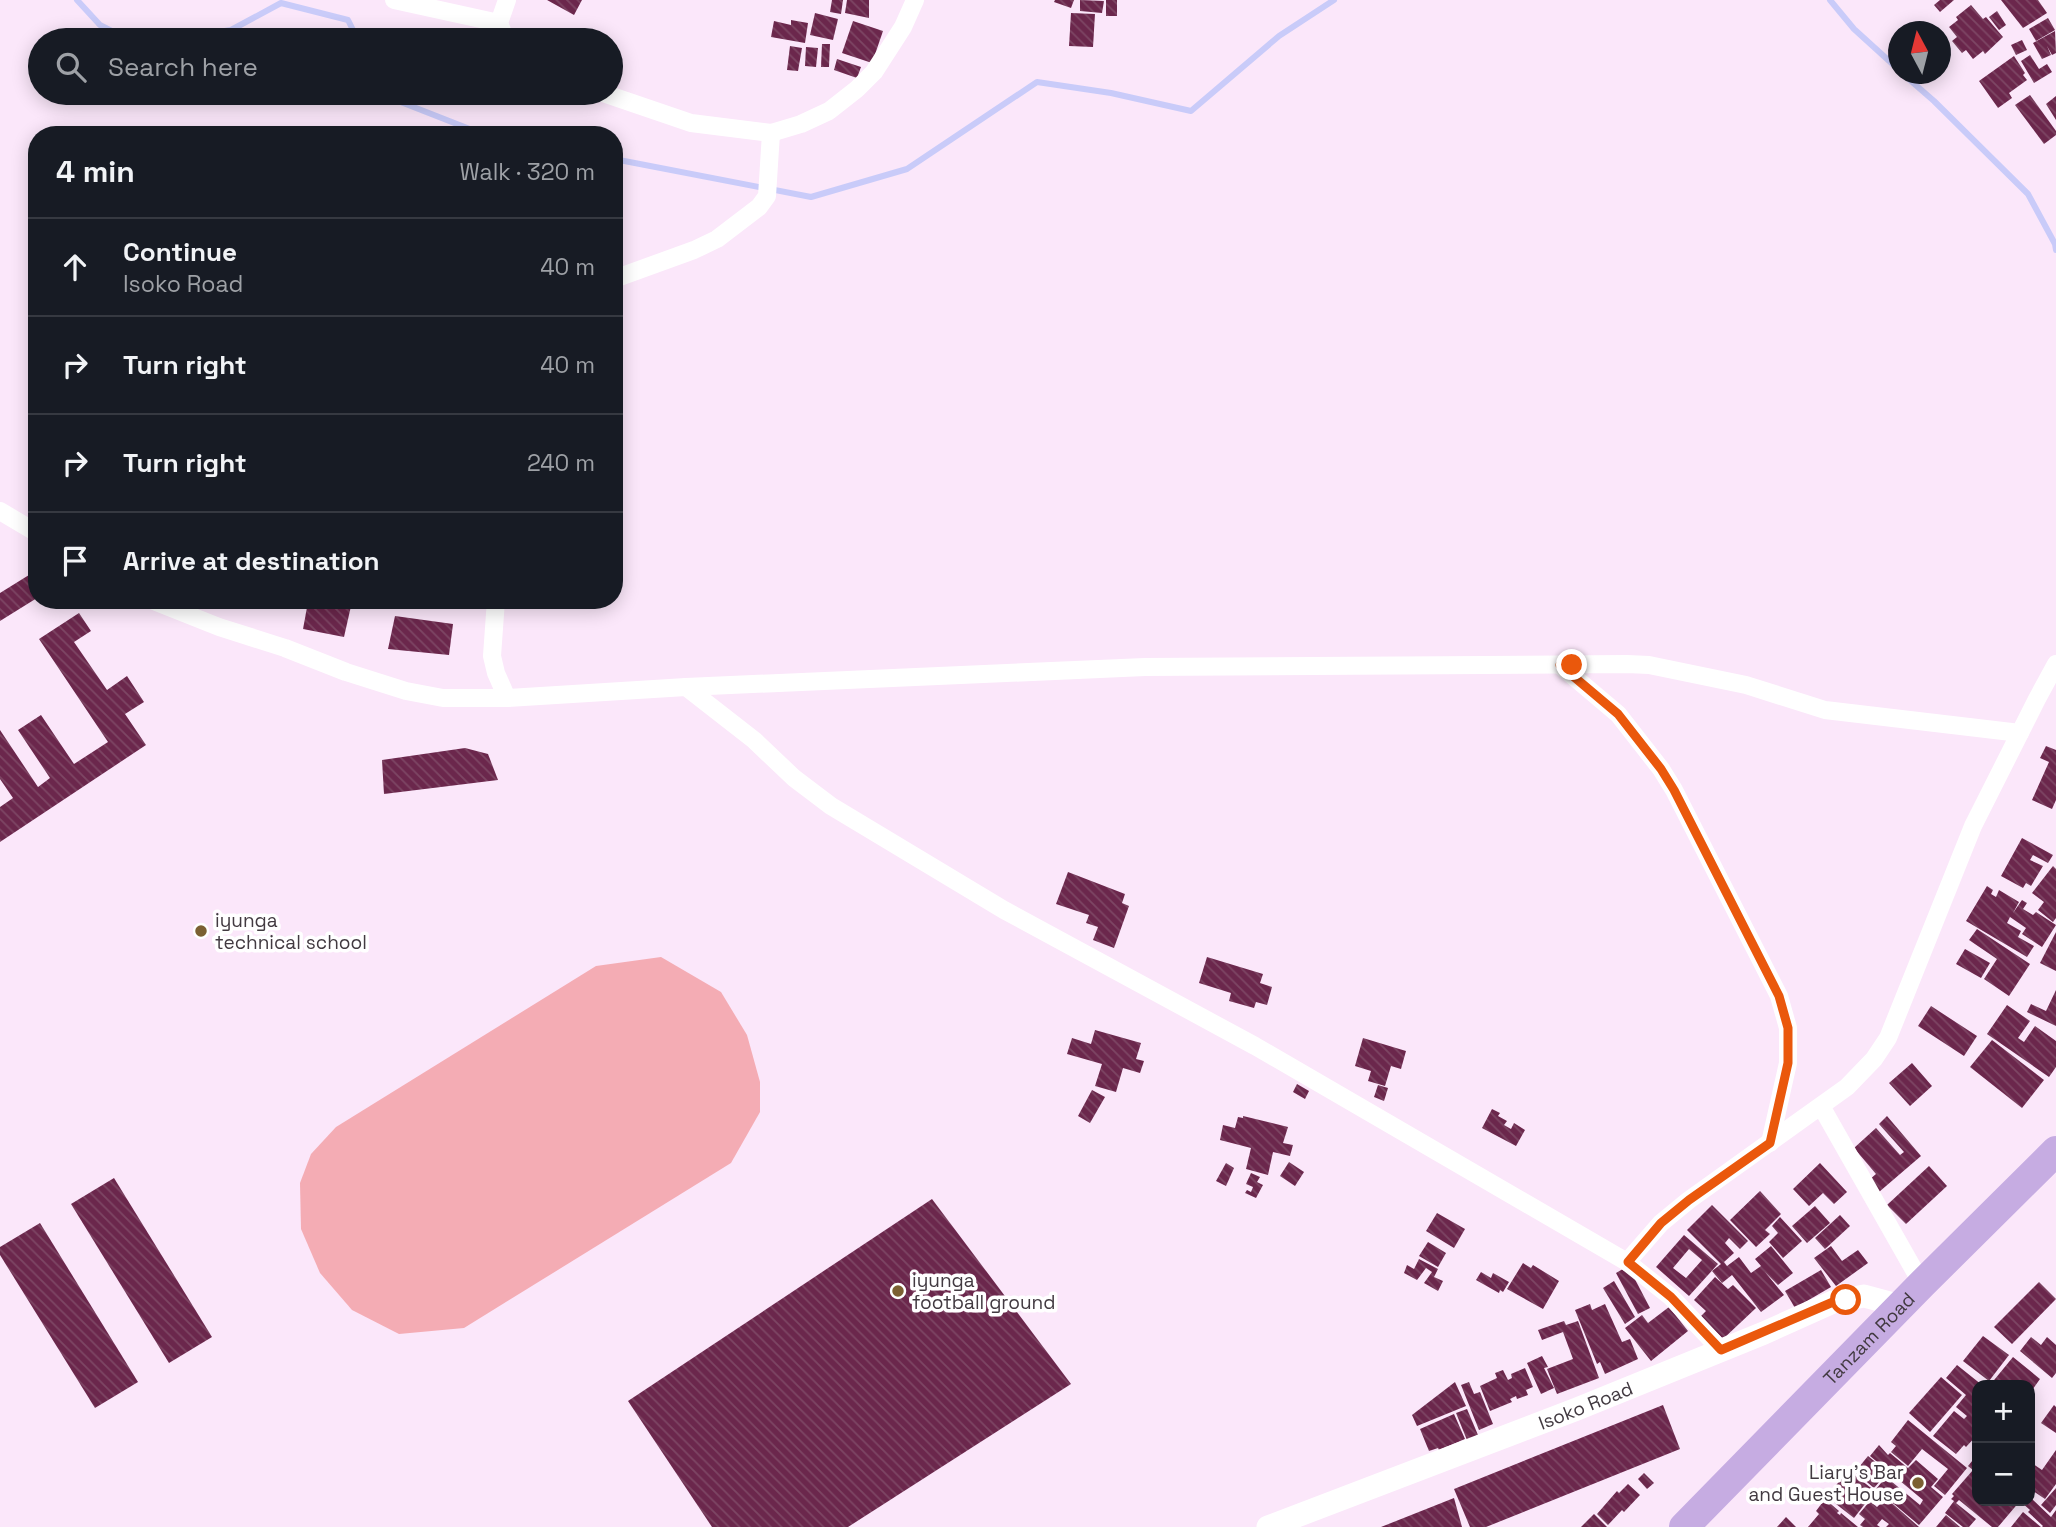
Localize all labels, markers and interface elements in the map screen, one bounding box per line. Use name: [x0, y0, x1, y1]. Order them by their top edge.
north arrow: [1888, 21, 1951, 84]
search box: [28, 28, 623, 105]
icon: search: [52, 48, 90, 86]
text: Search here: [108, 50, 258, 84]
text: 4 min: [56, 152, 135, 191]
text: Walk · 320 m: [460, 157, 595, 187]
text: Continue: [123, 235, 237, 269]
icon: ahead: [56, 248, 94, 286]
text: 40 m: [540, 252, 595, 282]
text: Isoko Road: [123, 269, 243, 299]
icon: right: [56, 346, 94, 384]
text: Turn right: [123, 348, 247, 382]
text: 40 m: [540, 350, 595, 380]
icon: right: [56, 444, 94, 482]
text: Turn right: [123, 446, 247, 480]
text: 240 m: [527, 448, 595, 478]
icon: arrive: [56, 542, 94, 580]
text: Arrive at destination: [123, 544, 380, 578]
route end: [1556, 649, 1587, 680]
place label: iyunga technical school: [215, 908, 367, 955]
marker: iyunga technical school: [193, 923, 209, 939]
place label: iyunga football ground: [912, 1268, 1055, 1315]
marker: iyunga football ground: [890, 1283, 906, 1299]
route start: [1830, 1284, 1861, 1315]
street label: Tanzam Road: [1818, 1286, 1920, 1390]
street label: Isoko Road: [1535, 1375, 1636, 1435]
map controls: [1972, 1380, 2035, 1506]
button: +: [1972, 1380, 2035, 1443]
button: −: [1972, 1443, 2035, 1506]
place label: Liary's Bar and Guest House: [1748, 1460, 1904, 1507]
marker: Liary's Bar and Guest House: [1910, 1475, 1926, 1491]

